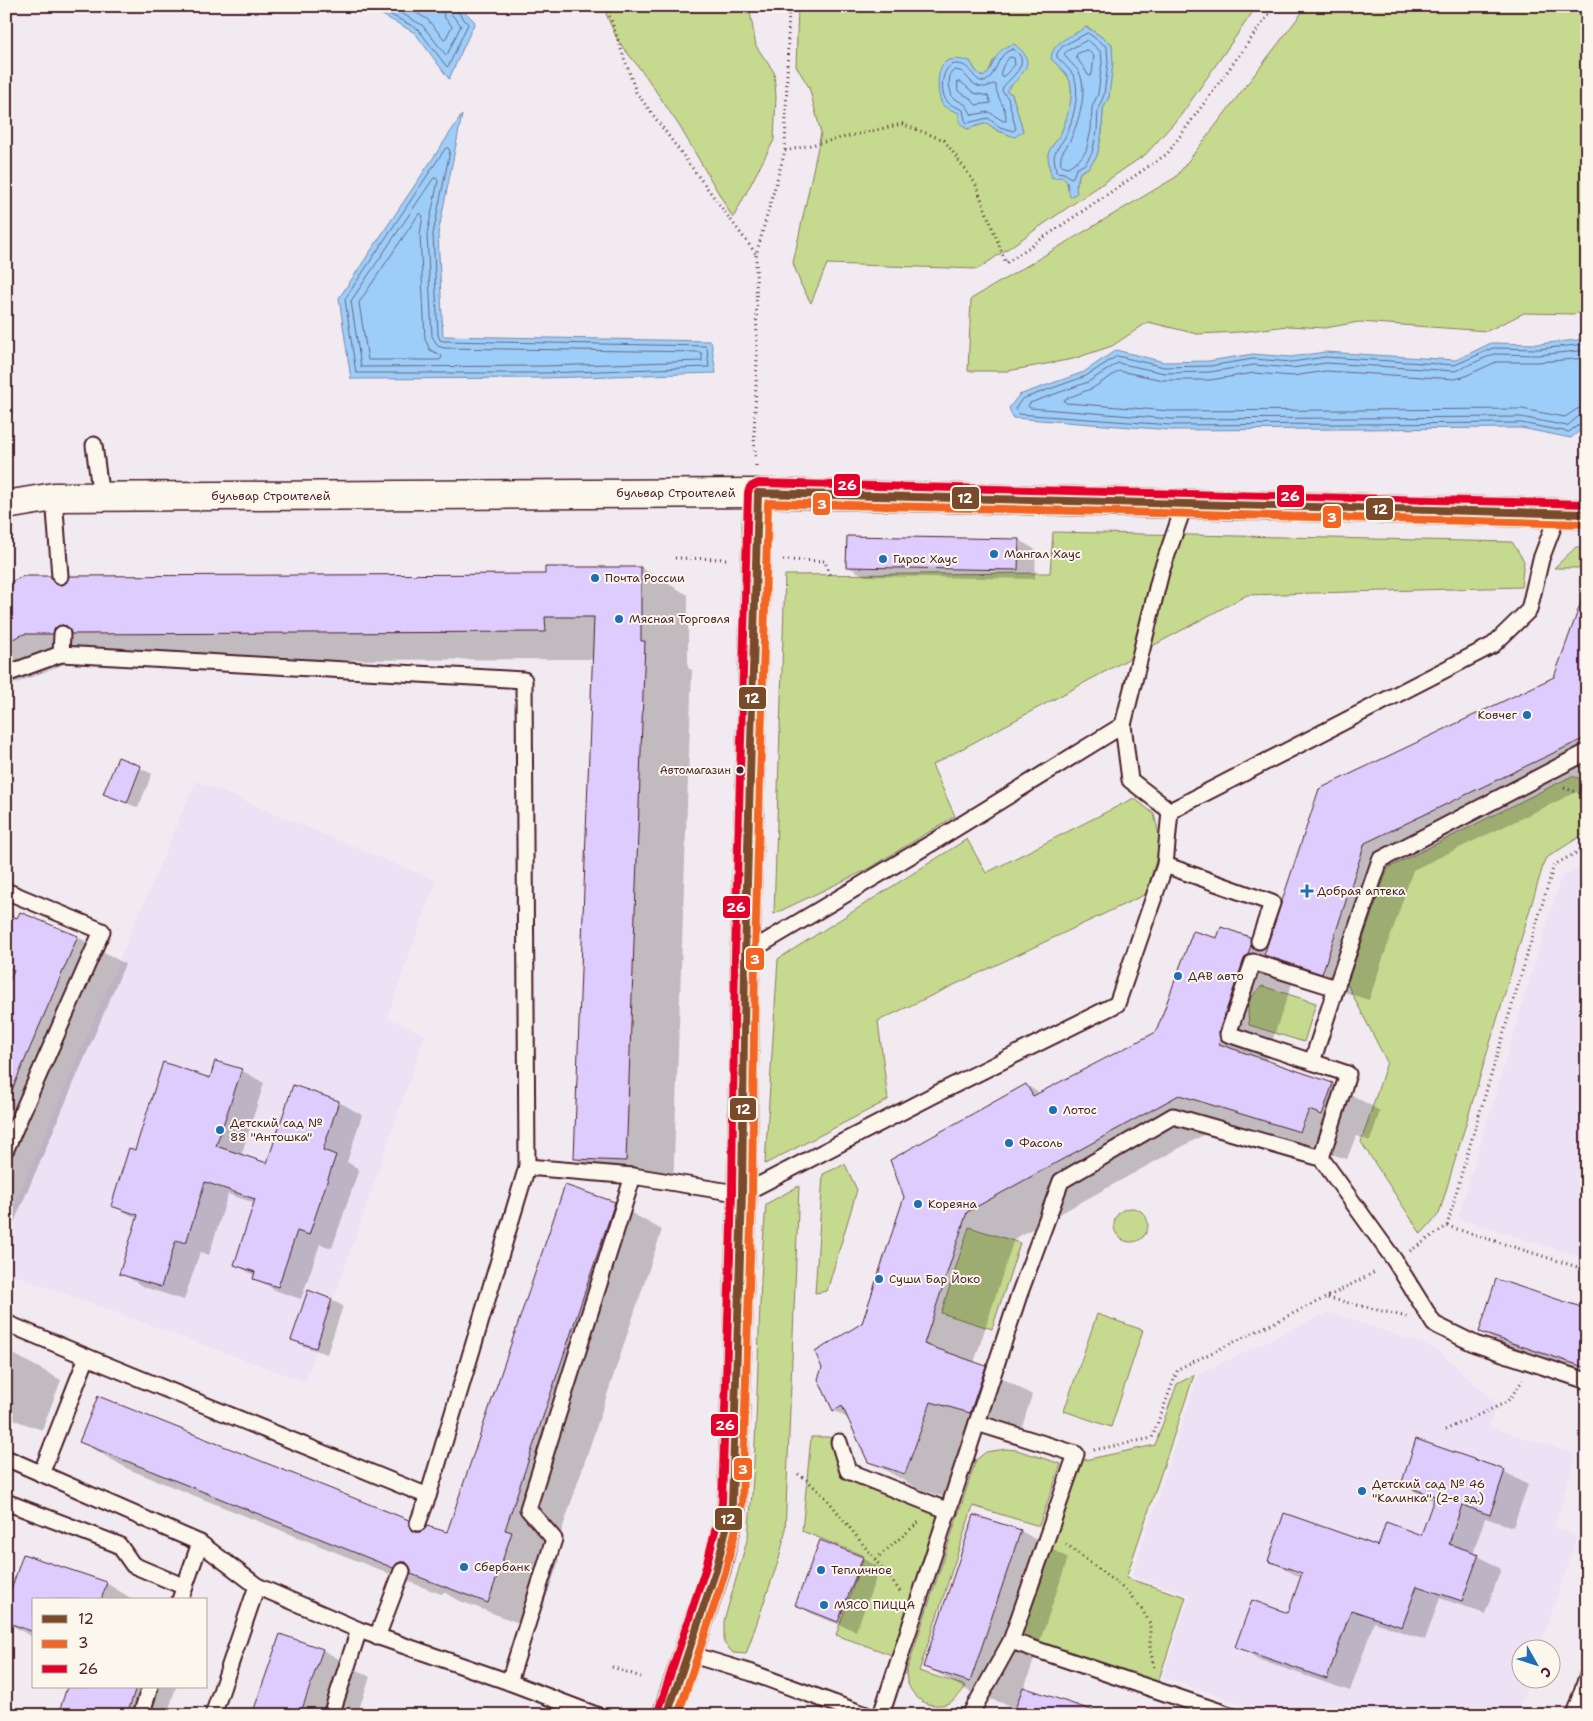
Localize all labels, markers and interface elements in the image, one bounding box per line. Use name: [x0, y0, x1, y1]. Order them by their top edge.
line badge: 26: [833, 473, 861, 497]
text: 26: [837, 476, 857, 494]
line badge: 26: [1276, 484, 1305, 508]
street label: бульвар Строителей: [616, 485, 736, 501]
line badge: 12: [951, 486, 980, 510]
text: 26: [1280, 487, 1300, 505]
street label: бульвар Строителей: [211, 488, 331, 504]
text: 12: [957, 489, 973, 507]
line badge: 3: [812, 492, 831, 516]
text: 3: [817, 495, 827, 513]
line badge: 12: [1365, 497, 1394, 521]
text: 12: [1372, 500, 1388, 518]
line badge: 3: [1322, 505, 1342, 529]
text: 3: [1327, 508, 1337, 526]
place label: Мангал Хаус: [1004, 546, 1081, 562]
marker: Мангал Хаус: [988, 548, 1000, 560]
place label: Гирос Хаус: [893, 551, 957, 567]
marker: Гирос Хаус: [877, 553, 889, 565]
place label: Почта России: [605, 570, 685, 586]
marker: Почта России: [589, 572, 601, 584]
place label: Мясная Торговля: [629, 611, 730, 627]
marker: Мясная Торговля: [613, 613, 625, 625]
line badge: 12: [738, 686, 767, 710]
text: 12: [744, 689, 760, 707]
place label: Ковчег: [1478, 707, 1518, 723]
marker: Ковчег: [1521, 709, 1533, 721]
place label: Автомагазин: [660, 763, 731, 778]
marker: Автомагазин: [735, 765, 745, 775]
place label: Добрая аптека: [1317, 883, 1406, 899]
marker: Добрая аптека: [1301, 885, 1313, 897]
line badge: 26: [722, 895, 751, 919]
text: 26: [726, 898, 746, 916]
line badge: 3: [745, 947, 765, 971]
text: 3: [750, 950, 760, 968]
place label: ДАВ авто: [1188, 968, 1244, 984]
marker: ДАВ авто: [1172, 970, 1184, 982]
line badge: 12: [729, 1097, 757, 1121]
text: 12: [735, 1100, 751, 1118]
place label: Лотос: [1063, 1102, 1097, 1118]
marker: Лотос: [1047, 1104, 1059, 1116]
place label: Детский сад № 88 "Антошка": [230, 1115, 323, 1145]
marker: Детский сад № 88 "Антошка": [214, 1124, 226, 1136]
place label: Фасоль: [1019, 1135, 1063, 1151]
marker: Фасоль: [1003, 1137, 1015, 1149]
place label: Кореяна: [928, 1196, 978, 1212]
marker: Кореяна: [912, 1198, 924, 1210]
place label: Суши Бар Йоко: [889, 1271, 980, 1287]
marker: Суши Бар Йоко: [873, 1273, 885, 1285]
line badge: 26: [710, 1413, 739, 1437]
text: 26: [715, 1416, 735, 1434]
line badge: 3: [733, 1457, 753, 1481]
text: 3: [738, 1460, 748, 1478]
place label: Детский сад № 46 "Калинка" (2-е зд.): [1372, 1476, 1485, 1506]
marker: Детский сад № 46 "Калинка" (2-е зд.): [1356, 1485, 1368, 1497]
line badge: 12: [714, 1507, 743, 1531]
text: 12: [720, 1510, 736, 1528]
place label: Сбербанк: [474, 1559, 531, 1575]
marker: Сбербанк: [458, 1561, 470, 1573]
place label: Тепличное: [831, 1562, 892, 1578]
marker: Тепличное: [815, 1564, 827, 1576]
place label: МЯСО ПИЦЦА: [834, 1597, 915, 1613]
legend: [32, 1598, 208, 1688]
marker: МЯСО ПИЦЦА: [818, 1599, 830, 1611]
text: 12: [78, 1609, 94, 1629]
text: 3: [78, 1633, 89, 1653]
north arrow: [1510, 1638, 1560, 1688]
text: 26: [78, 1659, 98, 1679]
text: С: [1536, 1663, 1556, 1681]

